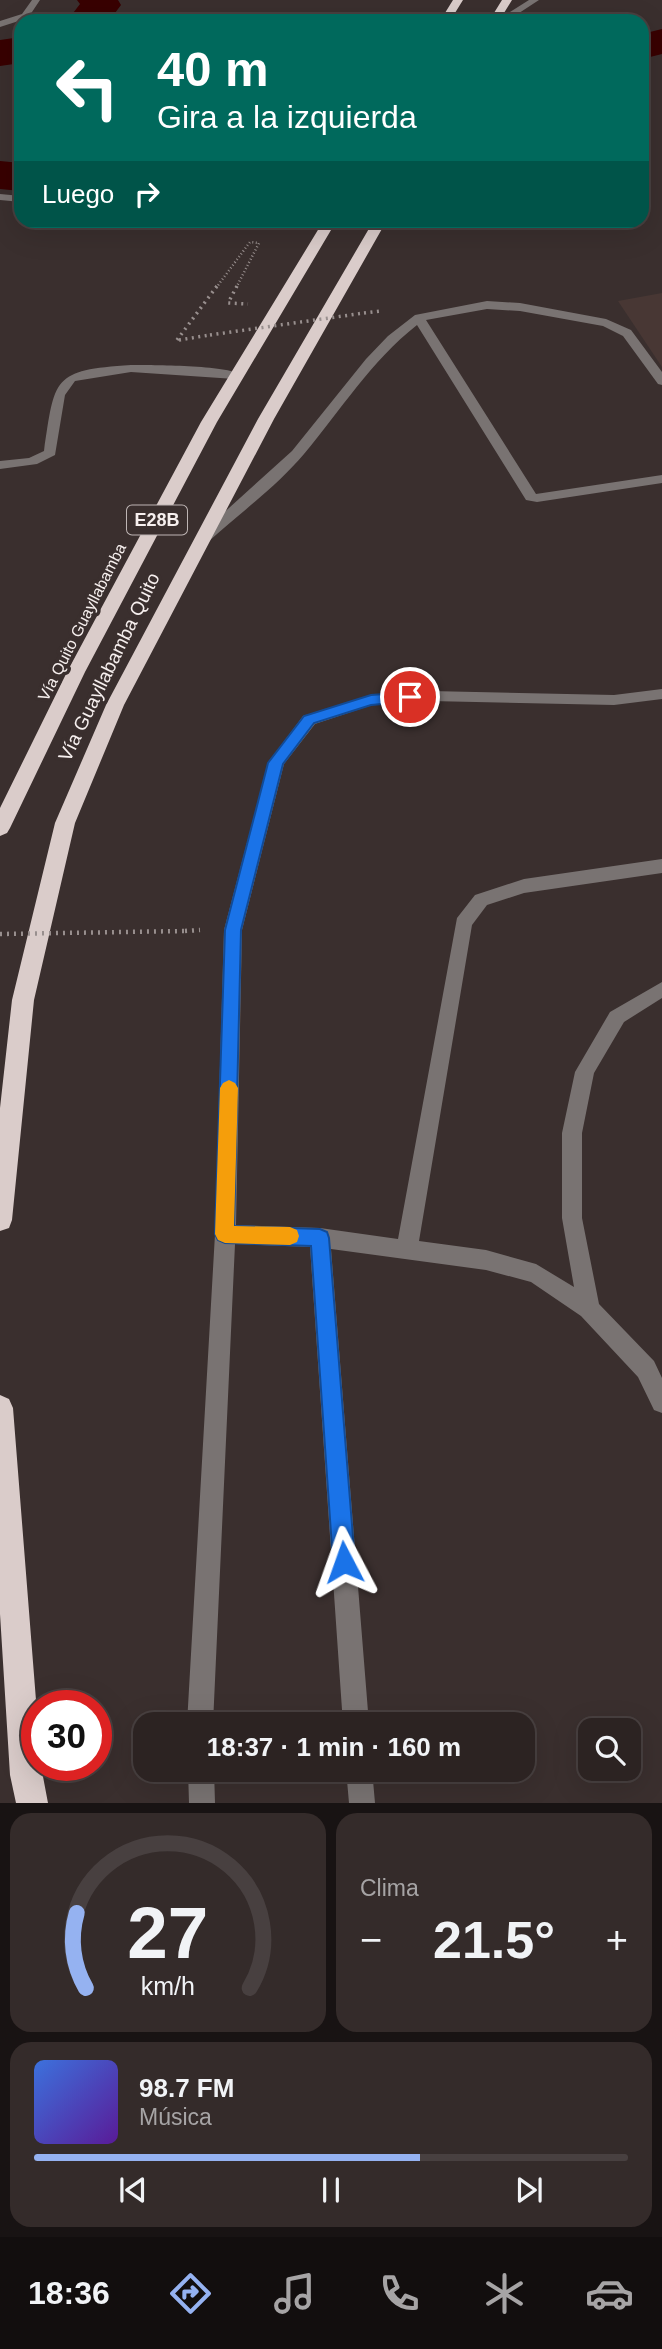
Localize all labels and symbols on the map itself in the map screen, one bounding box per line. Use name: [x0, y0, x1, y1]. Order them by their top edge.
road number: E28B: [127, 506, 187, 534]
street label: Vía Quito Guayllabamba: [35, 540, 129, 704]
street label: Vía Guayllabamba Quito: [54, 569, 164, 765]
pin: [380, 667, 440, 727]
position arrow: [307, 1525, 381, 1599]
speed limit sign: 30: [21, 1690, 112, 1781]

